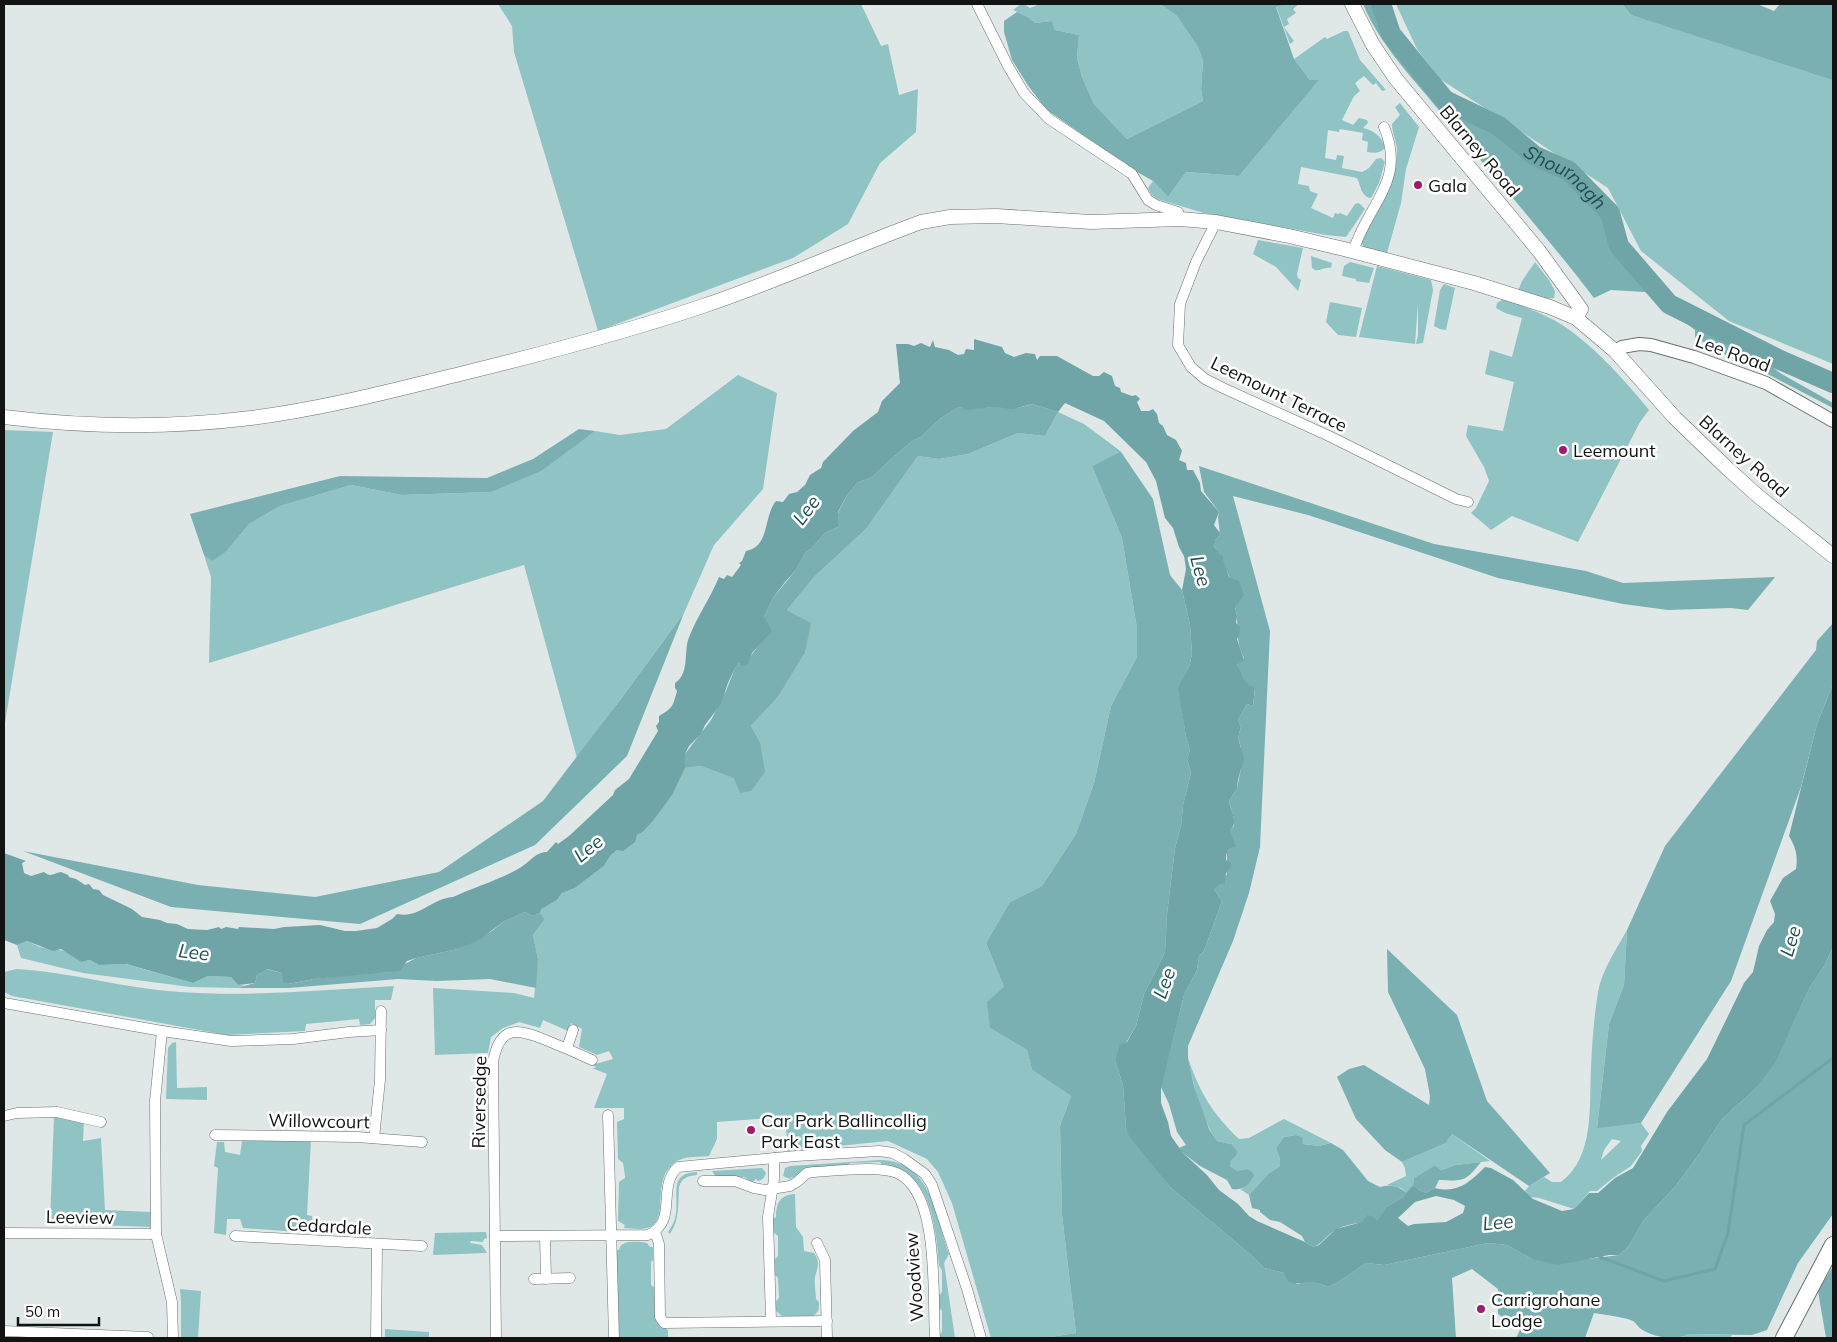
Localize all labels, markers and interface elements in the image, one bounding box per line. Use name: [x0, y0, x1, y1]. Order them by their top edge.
street label: Blarney Road: [1435, 101, 1525, 201]
water label: Shournagh: [1519, 140, 1612, 214]
place label: Gala: [1428, 174, 1467, 197]
marker: Gala: [1412, 179, 1424, 191]
street label: Lee Road: [1692, 329, 1774, 377]
street label: Leemount Terrace: [1207, 351, 1351, 437]
street label: Blarney Road: [1695, 410, 1793, 502]
place label: Leemount: [1573, 439, 1656, 462]
marker: Leemount: [1557, 444, 1569, 456]
water label: Lee: [787, 490, 825, 530]
water label: Lee: [1185, 553, 1217, 589]
water label: Lee: [568, 829, 608, 867]
water label: Lee: [1774, 923, 1806, 959]
water label: Lee: [177, 938, 211, 966]
water label: Lee: [1147, 964, 1181, 1002]
street label: Riversedge: [467, 1056, 491, 1148]
street label: Willowcourt: [268, 1109, 370, 1133]
place label: Car Park Ballincollig Park East: [761, 1109, 927, 1153]
marker: Car Park Ballincollig Park East: [745, 1124, 757, 1136]
street label: Leeview: [46, 1205, 115, 1229]
water label: Lee: [1481, 1208, 1515, 1236]
street label: Cedardale: [286, 1212, 372, 1240]
street label: Woodview: [899, 1231, 929, 1322]
place label: Carrigrohane Lodge: [1491, 1288, 1600, 1332]
scale bar: [18, 1294, 99, 1326]
text: 50 m: [25, 1302, 60, 1321]
marker: Carrigrohane Lodge: [1475, 1303, 1487, 1315]

